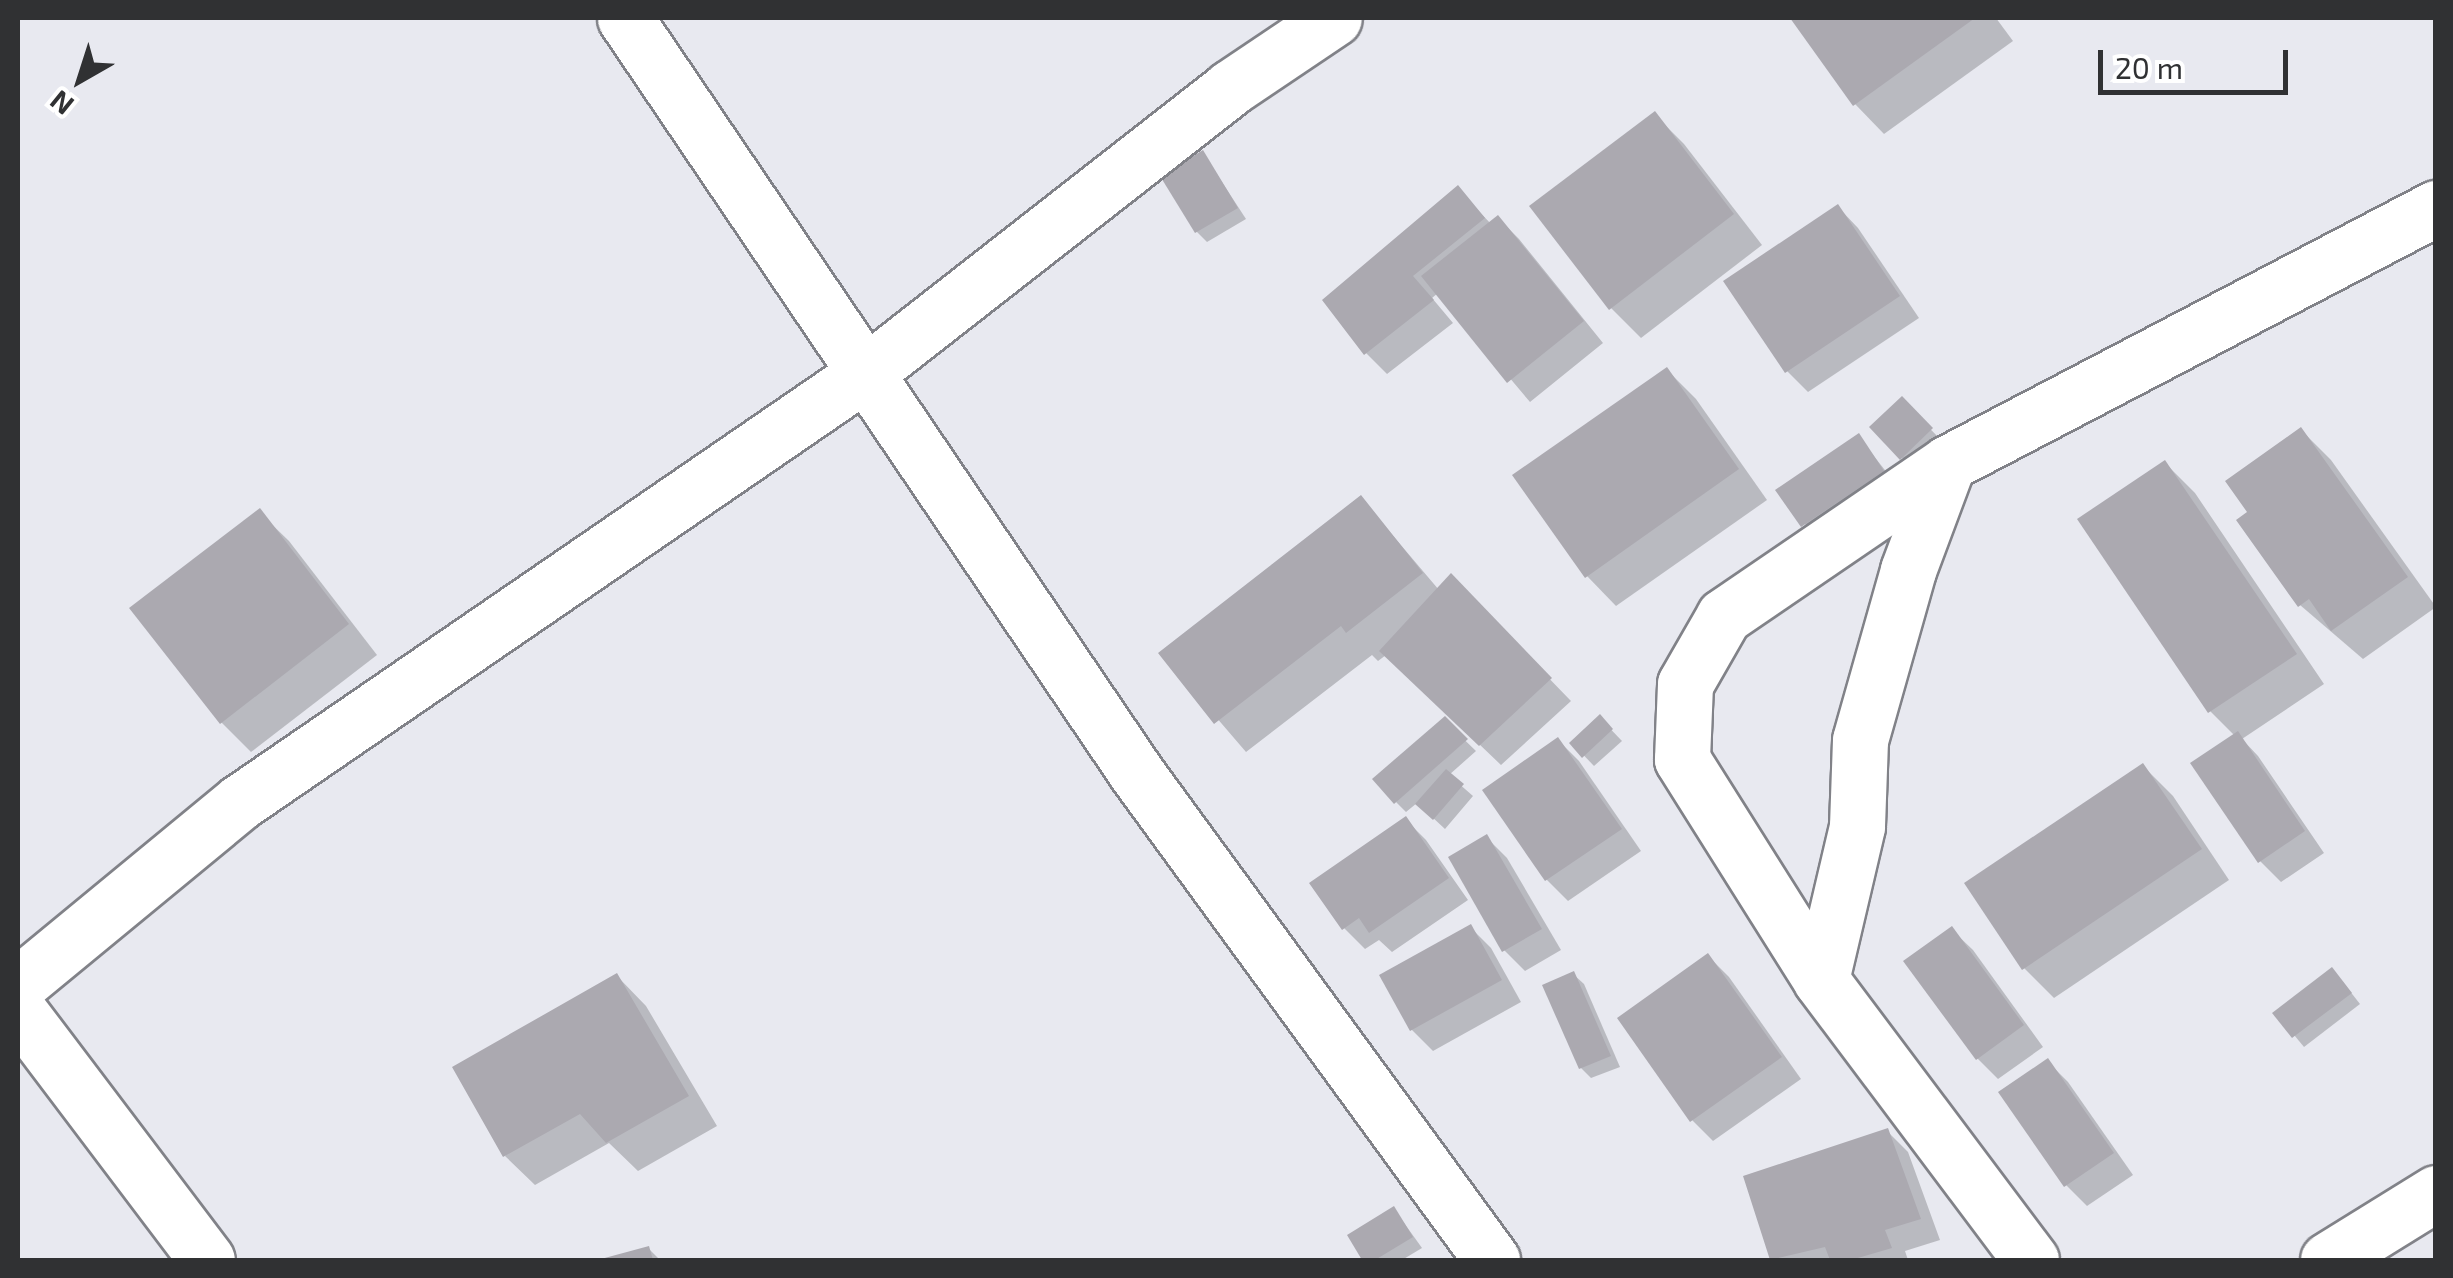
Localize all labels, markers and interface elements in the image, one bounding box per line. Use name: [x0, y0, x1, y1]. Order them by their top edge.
north arrow: [30, 30, 130, 130]
scale bar: [2103, 30, 2293, 92]
text: 20 m: [2115, 49, 2183, 85]
text: N: [43, 84, 80, 123]

